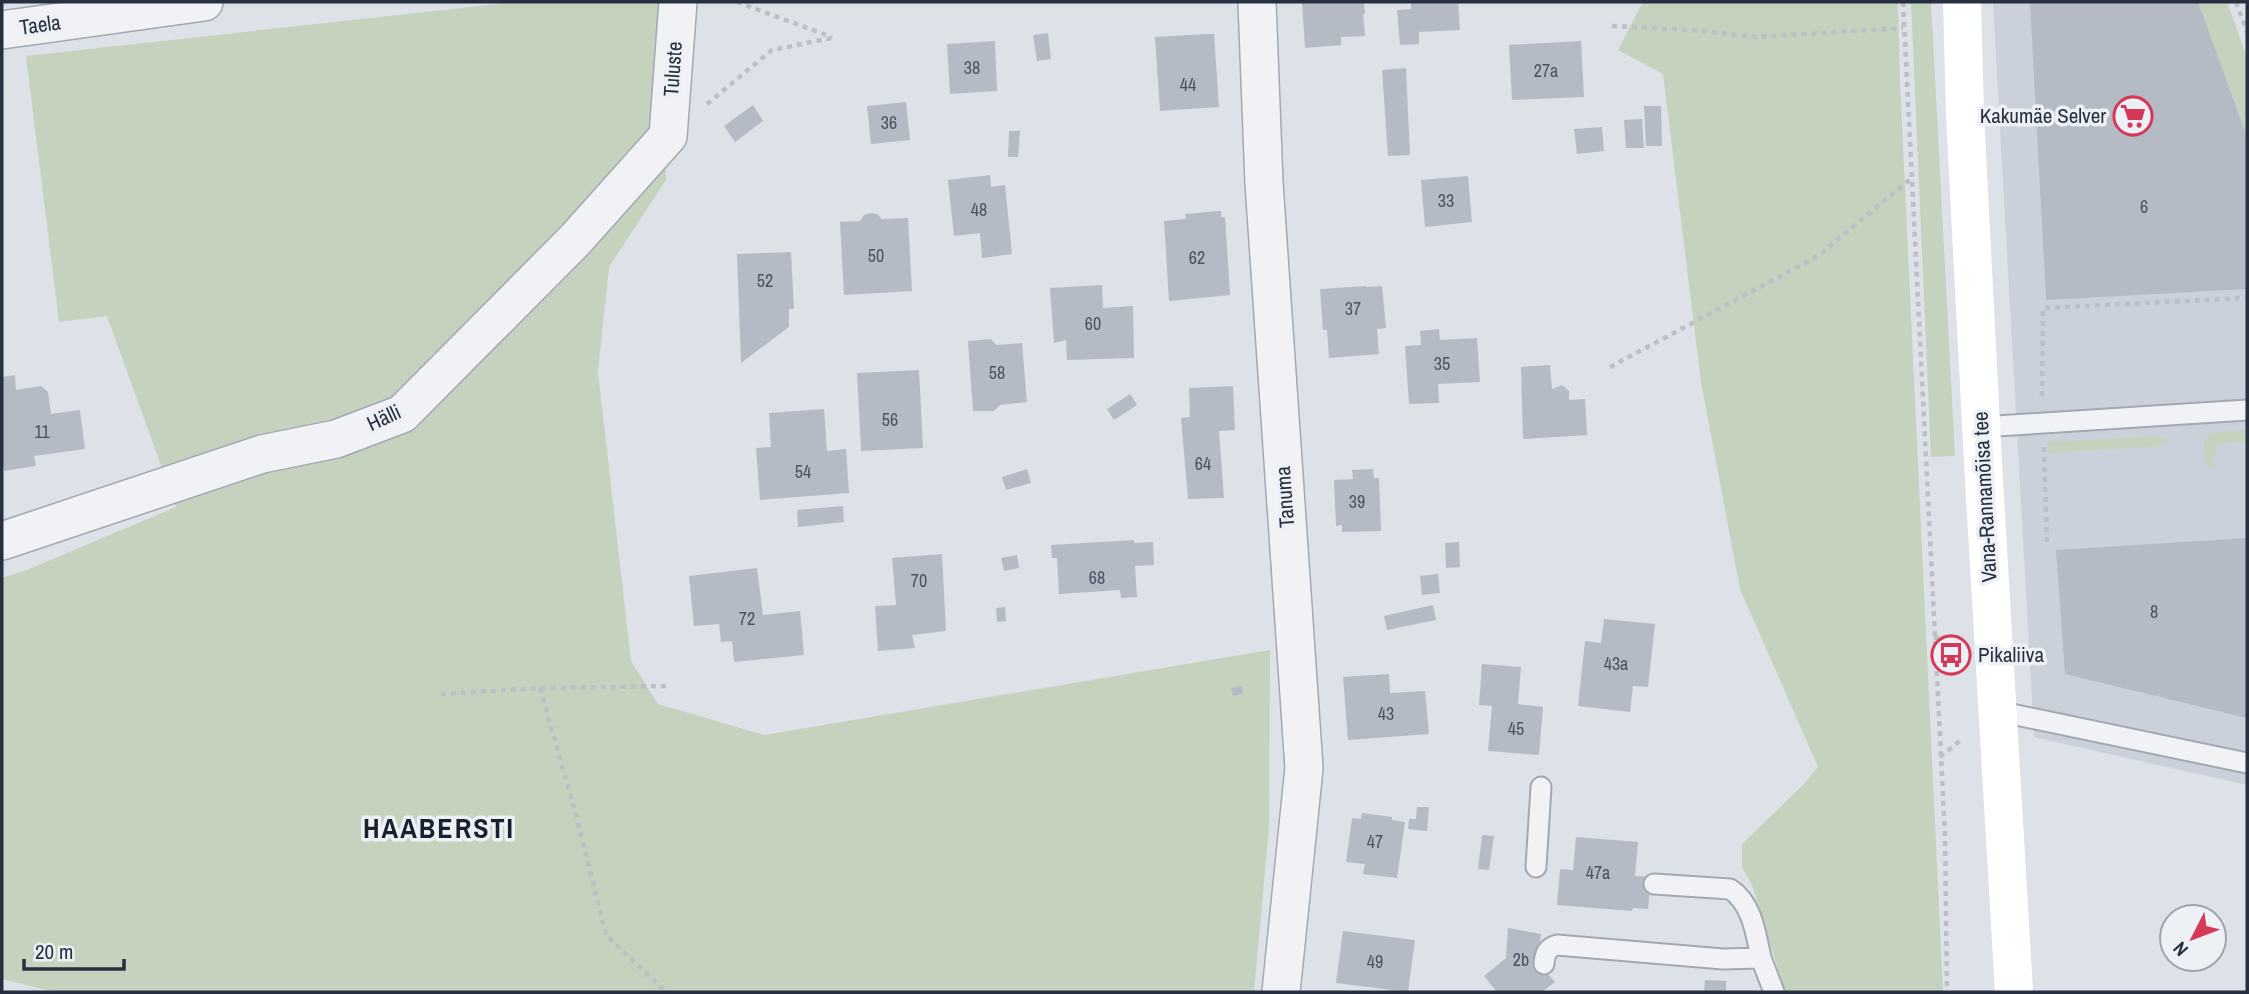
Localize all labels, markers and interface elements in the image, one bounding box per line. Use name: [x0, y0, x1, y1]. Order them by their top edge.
street label: Taela: [17, 7, 63, 42]
street label: Tuluste: [656, 41, 689, 97]
house number: 38: [964, 55, 980, 80]
house number: 27a: [1534, 58, 1558, 83]
house number: 44: [1180, 72, 1196, 97]
supermarket icon: Kakumäe Selver: [2112, 95, 2154, 137]
place label: Kakumäe Selver: [1980, 101, 2106, 130]
house number: 36: [881, 110, 897, 135]
house number: 33: [1438, 188, 1454, 213]
house number: 6: [2140, 194, 2148, 219]
house number: 48: [971, 197, 987, 222]
house number: 50: [868, 243, 884, 268]
house number: 62: [1189, 245, 1205, 270]
house number: 52: [757, 268, 773, 293]
house number: 37: [1345, 296, 1361, 321]
house number: 60: [1085, 311, 1101, 336]
house number: 35: [1434, 351, 1450, 376]
house number: 58: [989, 360, 1005, 385]
street label: Hälli: [362, 397, 406, 438]
house number: 56: [882, 407, 898, 432]
street label: Vana-Rannamõisa tee: [1966, 411, 2003, 583]
house number: 11: [34, 419, 50, 444]
house number: 64: [1195, 451, 1211, 476]
house number: 54: [795, 459, 811, 484]
street label: Tanuma: [1268, 465, 1301, 529]
house number: 39: [1349, 489, 1365, 514]
house number: 68: [1089, 565, 1105, 590]
house number: 70: [911, 568, 927, 593]
house number: 8: [2150, 599, 2158, 624]
house number: 72: [739, 606, 755, 631]
bus stop icon: Pikaliiva: [1930, 634, 1972, 676]
place label: Pikaliiva: [1978, 640, 2044, 669]
house number: 43a: [1604, 651, 1628, 676]
house number: 43: [1378, 701, 1394, 726]
house number: 45: [1508, 716, 1524, 741]
district label: HAABERSTI: [363, 809, 515, 847]
house number: 47: [1367, 829, 1383, 854]
house number: 47a: [1586, 860, 1610, 885]
north arrow: [2158, 903, 2228, 973]
scale bar: [24, 928, 124, 972]
text: N: [2167, 936, 2194, 962]
text: 20 m: [35, 937, 73, 966]
house number: 2b: [1513, 947, 1529, 972]
house number: 49: [1367, 949, 1383, 974]

